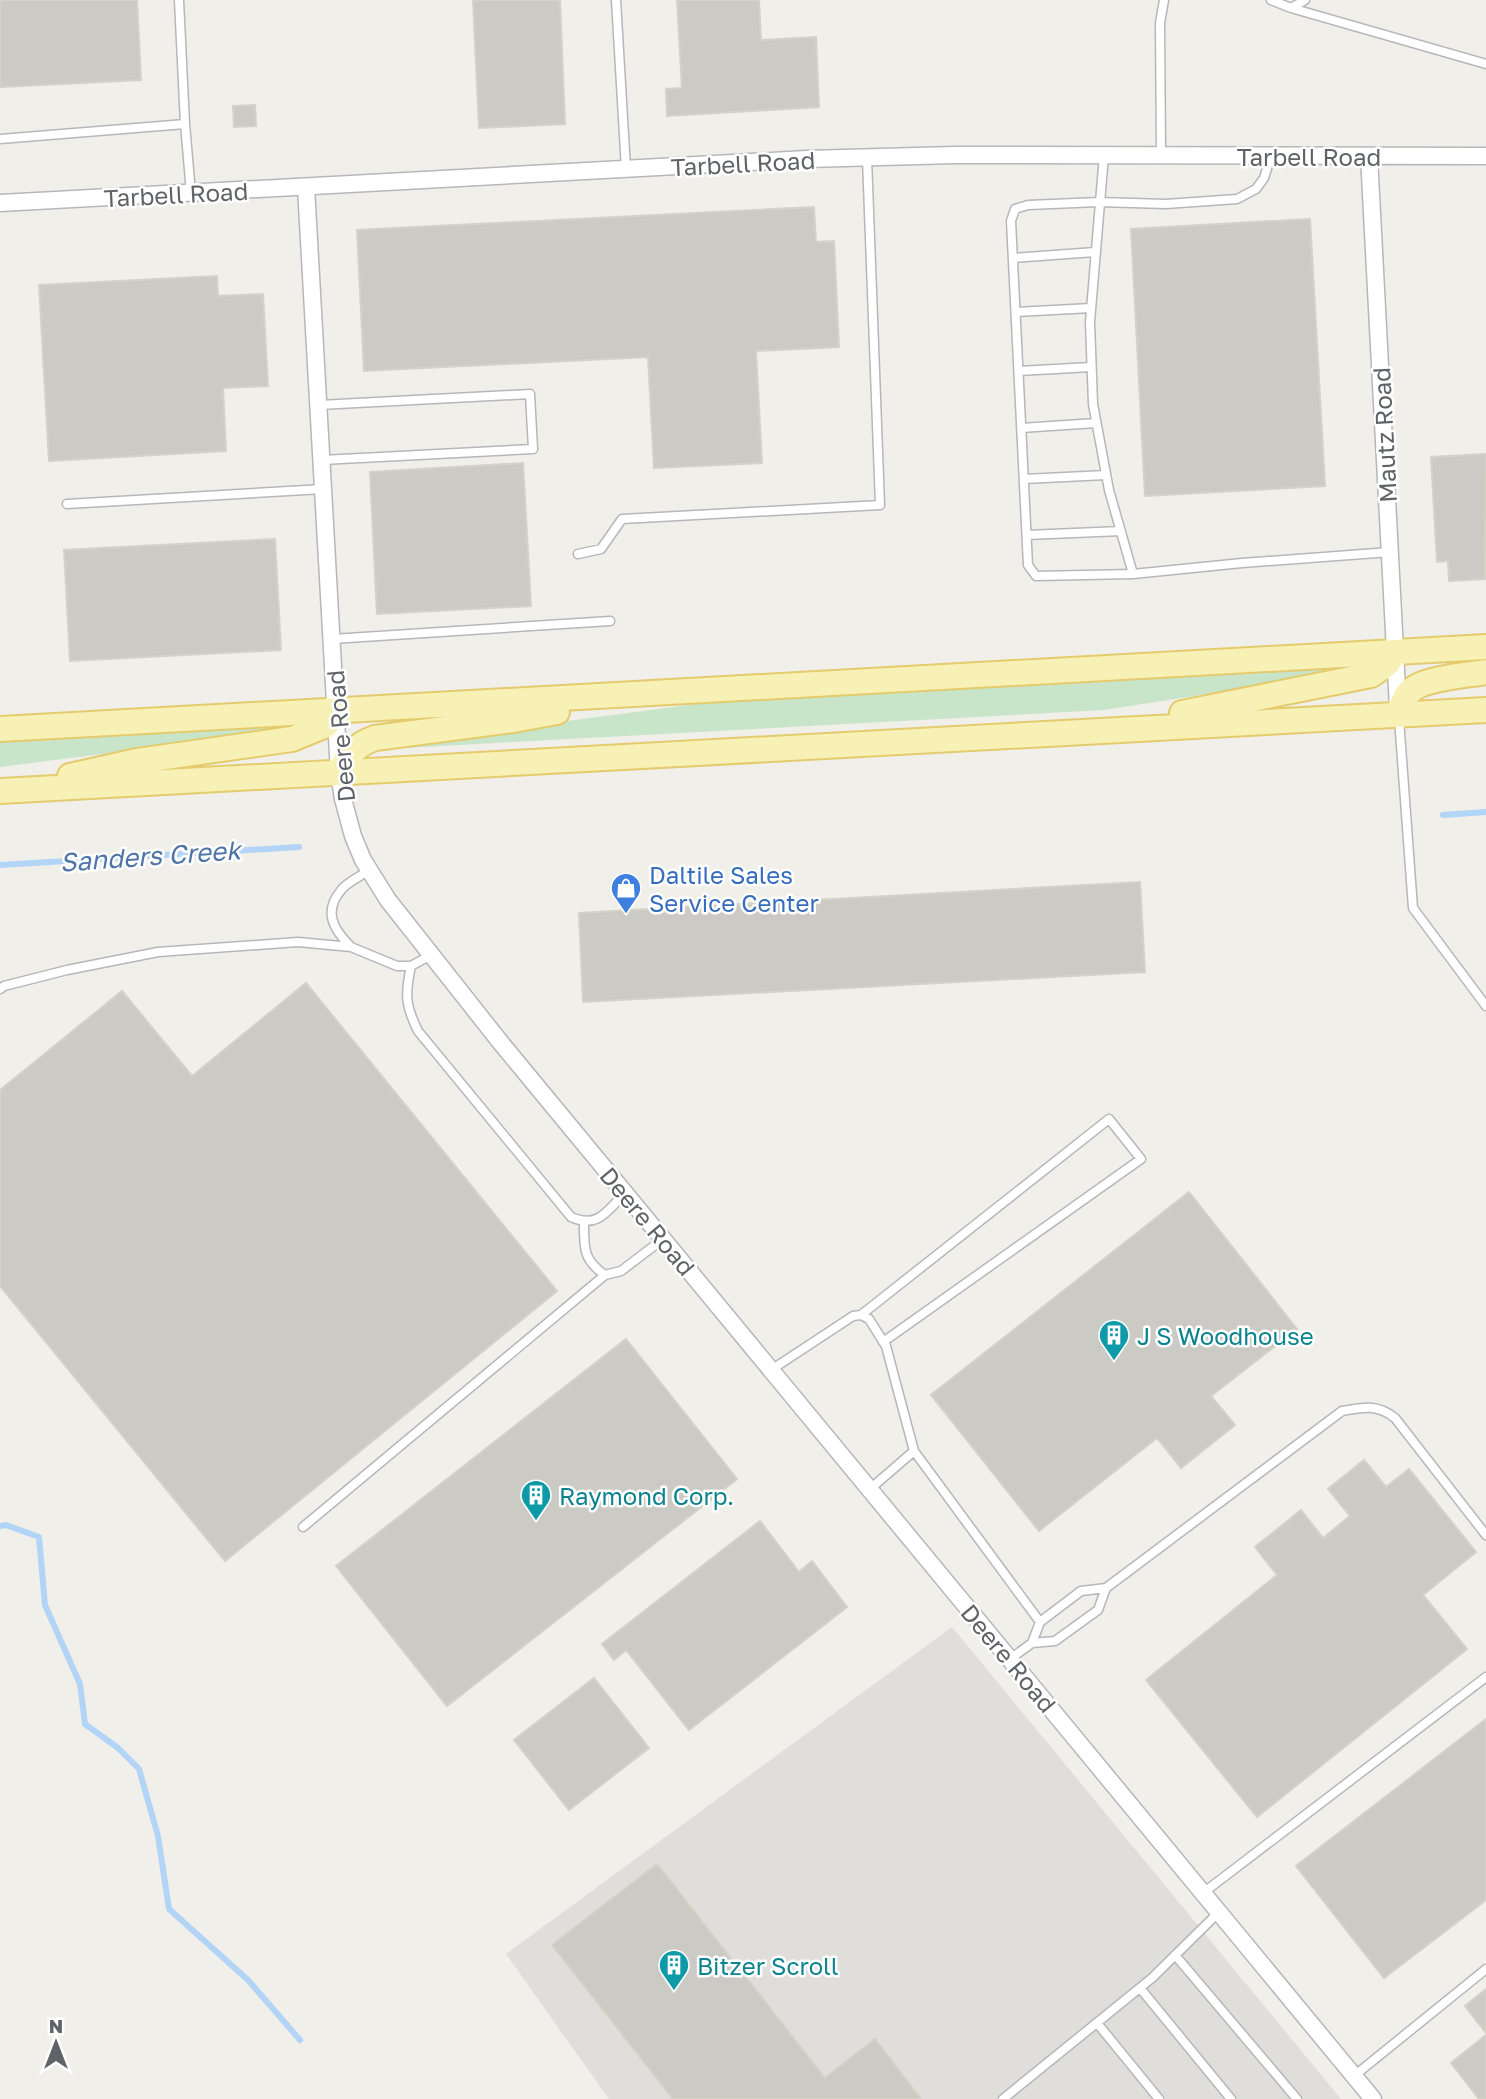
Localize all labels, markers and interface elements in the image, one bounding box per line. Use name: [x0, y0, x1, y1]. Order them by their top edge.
street label: Tarbell Road: [1237, 142, 1381, 171]
street label: Tarbell Road: [670, 145, 816, 181]
street label: Tarbell Road: [103, 176, 249, 212]
street label: Mautz Road: [1366, 366, 1402, 504]
street label: Deere Road: [320, 669, 360, 803]
water label: Sanders Creek: [59, 834, 244, 878]
place label: Daltile Sales Service Center: [649, 860, 819, 917]
shop icon: Daltile Sales Service Center: [609, 871, 643, 915]
street label: Deere Road: [594, 1161, 702, 1281]
building icon: J S Woodhouse: [1097, 1318, 1131, 1362]
place label: J S Woodhouse: [1137, 1321, 1314, 1350]
building icon: Raymond Corp.: [519, 1478, 553, 1522]
place label: Raymond Corp.: [559, 1481, 734, 1510]
street label: Deere Road: [955, 1598, 1063, 1718]
building icon: Bitzer Scroll: [657, 1948, 691, 1992]
place label: Bitzer Scroll: [697, 1951, 838, 1980]
north arrow: [21, 2008, 91, 2078]
text: N: [49, 2014, 63, 2037]

